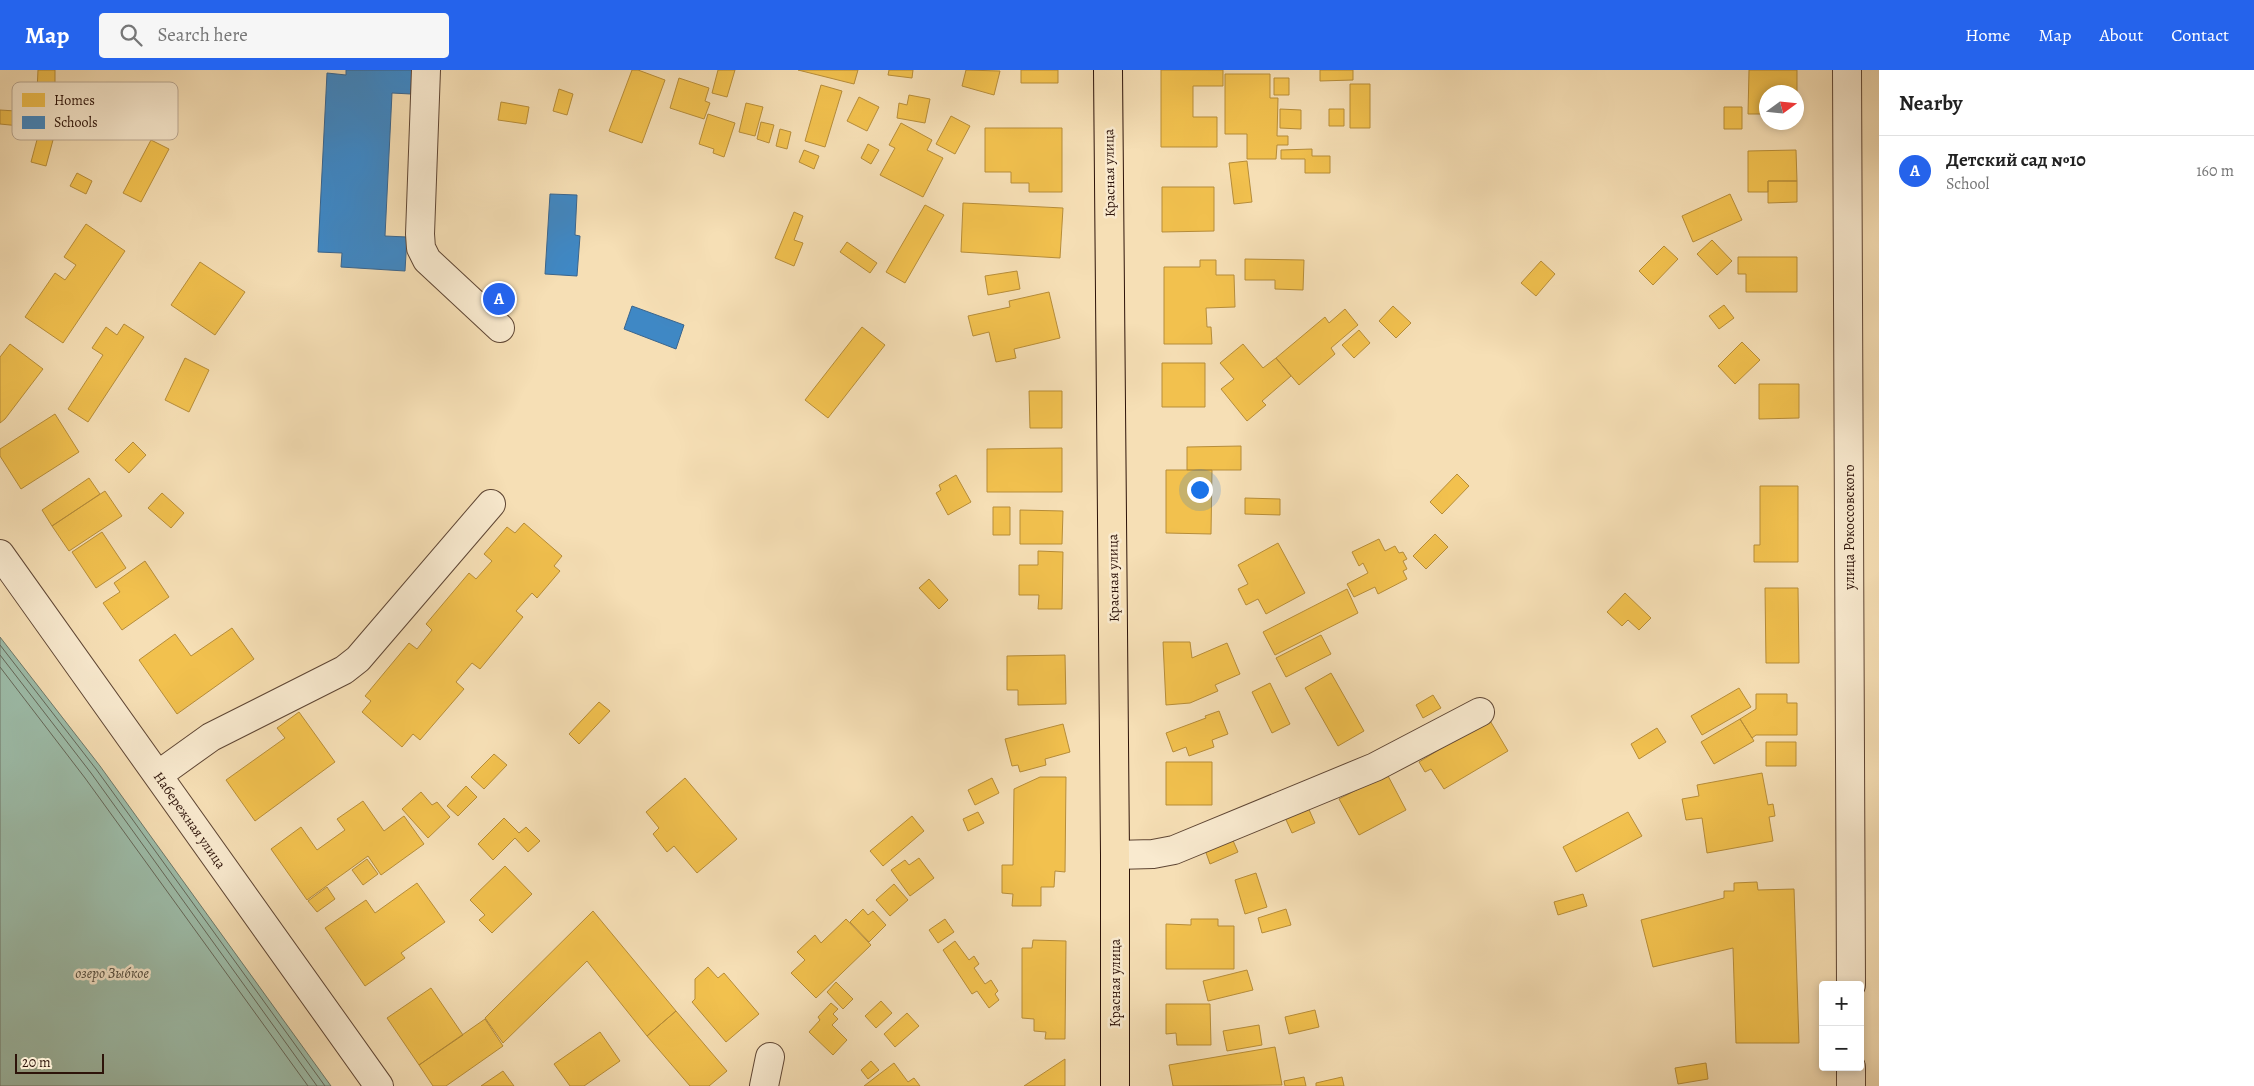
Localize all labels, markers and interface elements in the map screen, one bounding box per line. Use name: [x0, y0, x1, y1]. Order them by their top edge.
search box: [99, 13, 449, 58]
text: Map: [25, 19, 69, 51]
icon: search: [117, 21, 145, 49]
text: Search here: [157, 22, 248, 48]
text: Home: [1965, 23, 2010, 47]
text: Map: [2038, 23, 2071, 47]
text: About: [2099, 23, 2143, 47]
text: Contact: [2171, 23, 2229, 47]
legend: [12, 82, 178, 140]
north arrow: [1759, 85, 1804, 130]
text: Nearby: [1899, 89, 1962, 117]
text: Homes: [54, 91, 95, 110]
text: Schools: [54, 113, 98, 132]
street label: Красная улица: [1099, 128, 1120, 217]
text: Детский сад №10: [1946, 147, 2086, 173]
text: A: [1910, 160, 1920, 182]
text: 160 m: [2196, 160, 2234, 182]
text: School: [1946, 173, 1989, 195]
pin: A: [483, 280, 515, 318]
street label: улица Рокоссовского: [1840, 464, 1859, 591]
your location: [1187, 477, 1213, 503]
street label: Красная улица: [1103, 533, 1124, 622]
street label: Набережная улица: [149, 768, 230, 873]
street label: Красная улица: [1106, 938, 1125, 1027]
water label: озеро Зыбкое: [75, 963, 149, 983]
map controls: [1819, 981, 1864, 1071]
button: +: [1819, 981, 1864, 1026]
button: −: [1819, 1026, 1864, 1071]
scale bar: [15, 1051, 104, 1074]
text: 20 m: [22, 1053, 51, 1072]

